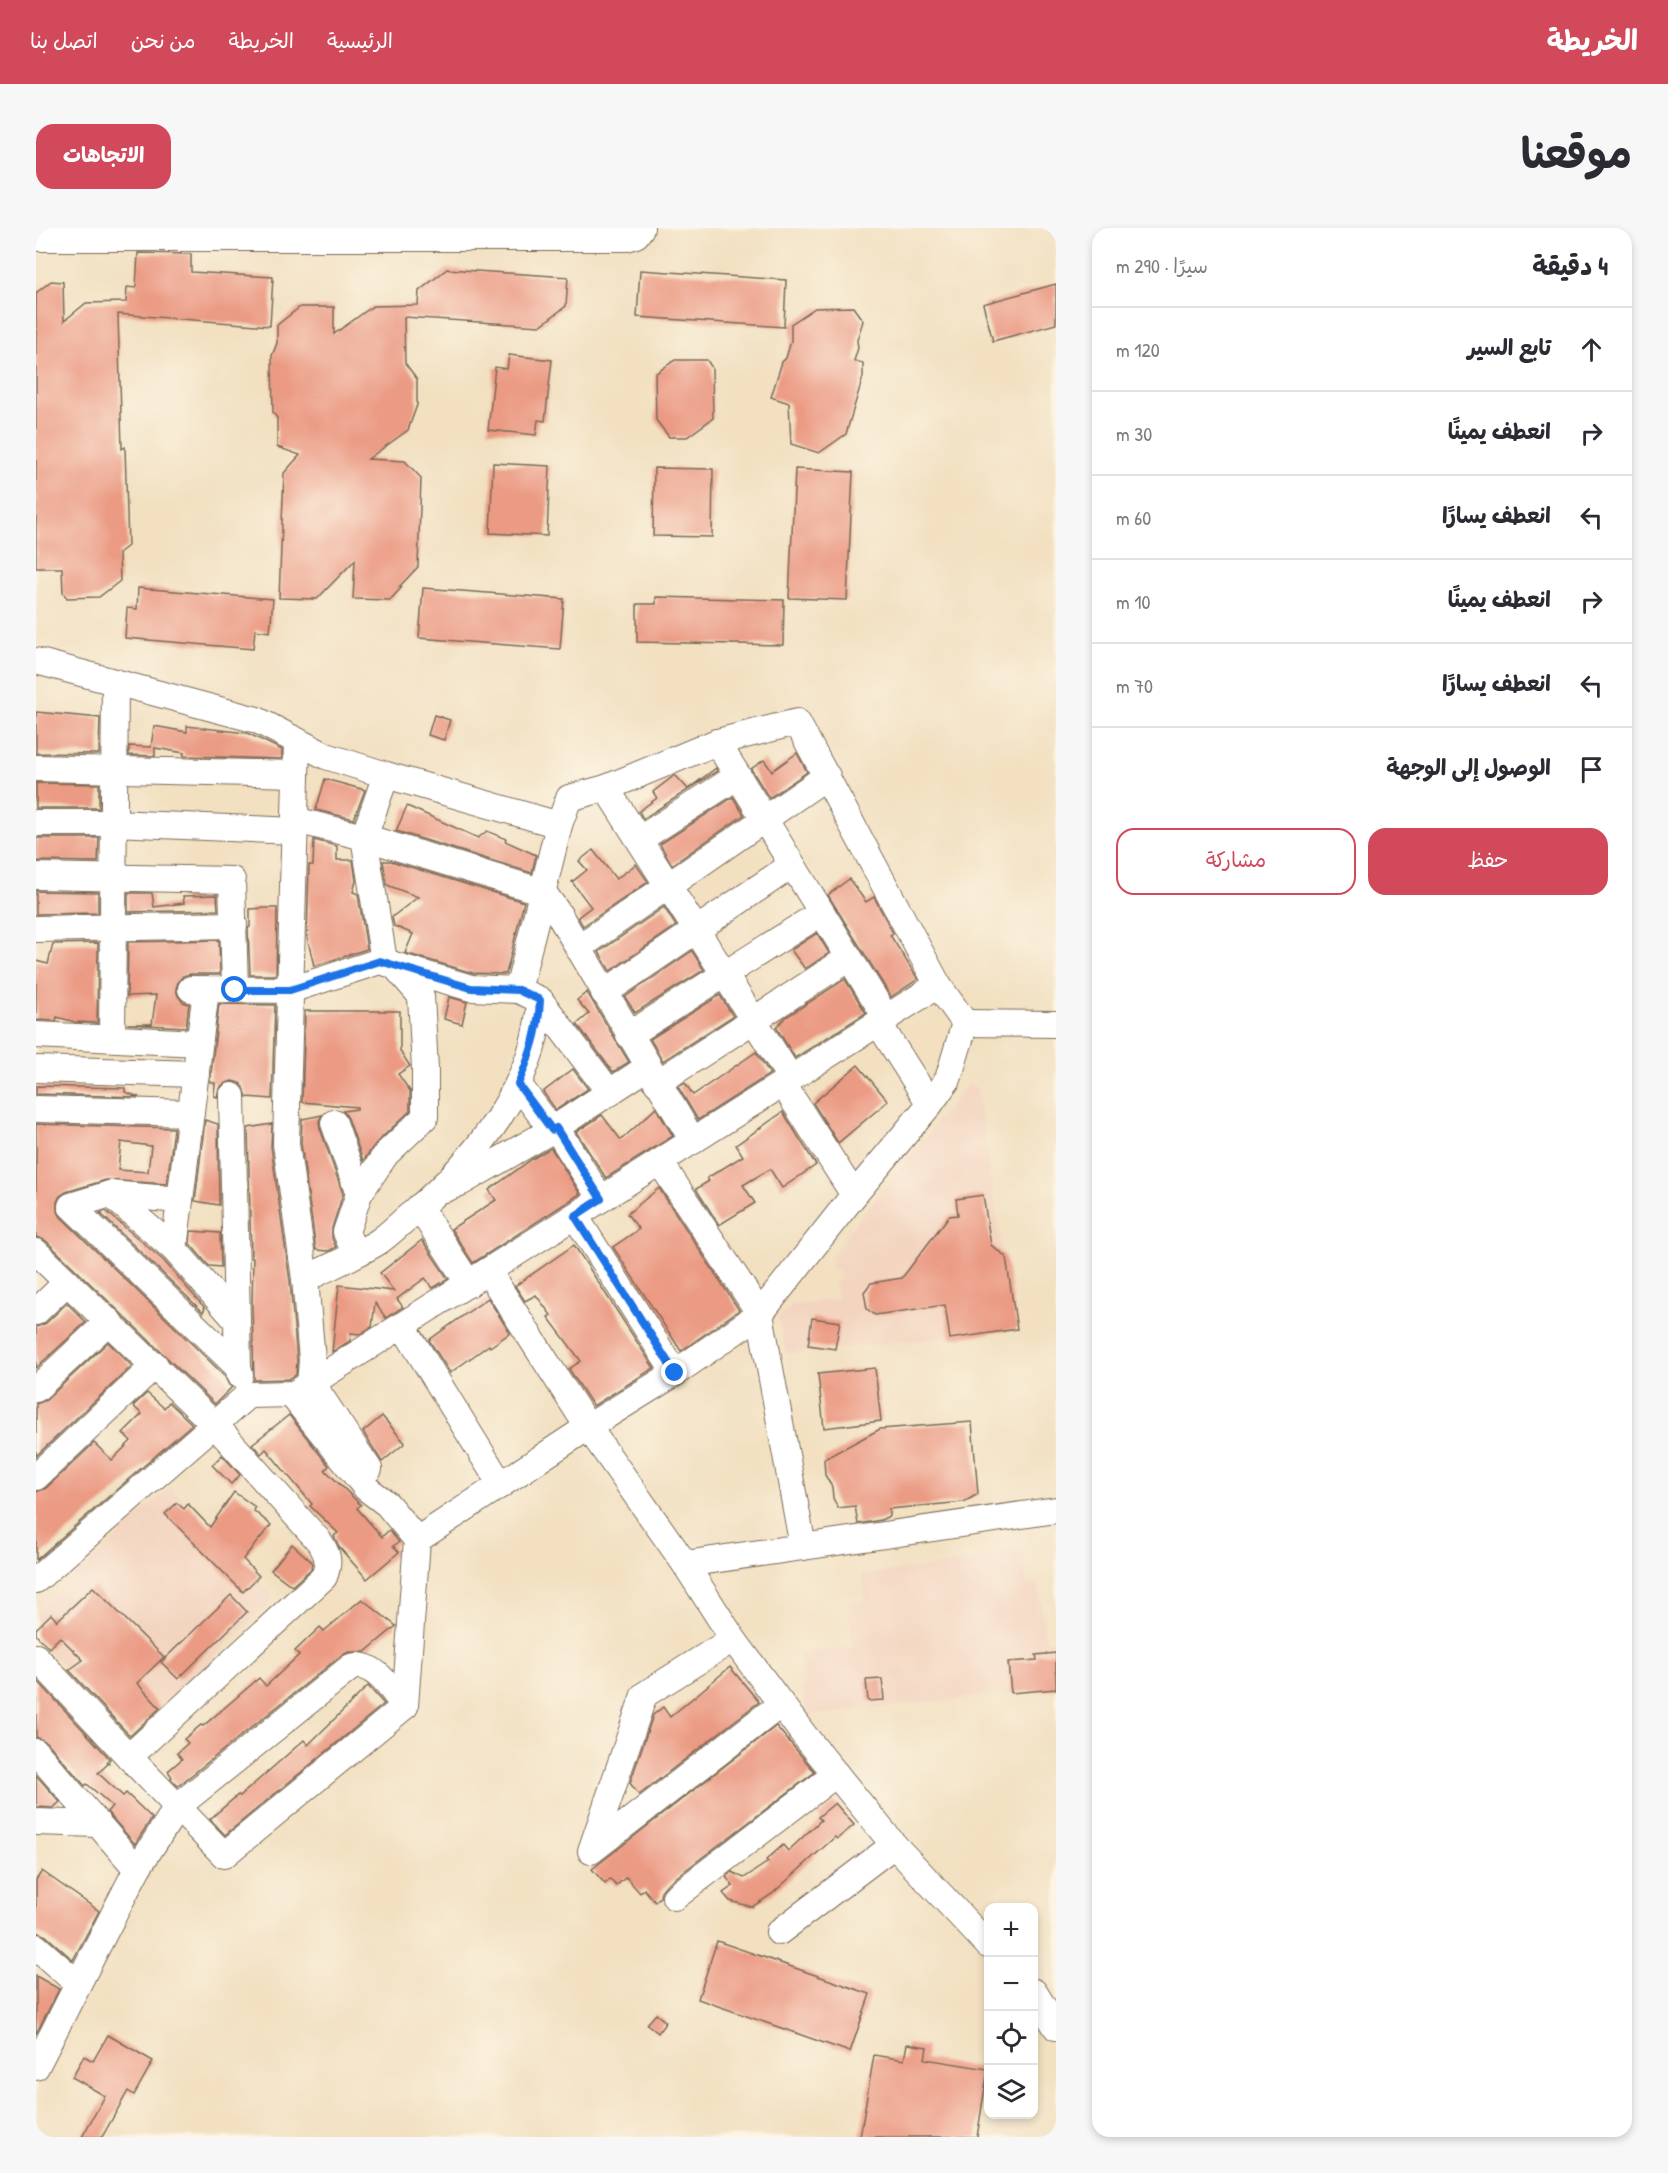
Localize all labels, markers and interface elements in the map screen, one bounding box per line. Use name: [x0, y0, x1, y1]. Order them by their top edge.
text: الخريطة: [1547, 21, 1638, 59]
text: اتصل بنا: [30, 26, 98, 55]
text: من نحن: [131, 26, 195, 55]
text: الخريطة: [228, 26, 294, 55]
text: الرئيسية: [327, 26, 393, 55]
button: الاتجاهات: [36, 124, 171, 189]
text: موقعنا: [1521, 124, 1632, 181]
text: 4 دقيقة: [1532, 248, 1608, 283]
text: سيرًا · 290 m: [1116, 252, 1208, 279]
text: تابع السير: [1468, 332, 1551, 362]
icon: ahead: [1575, 333, 1608, 366]
text: 120 m: [1116, 336, 1160, 363]
text: انعطف يمينًا: [1448, 416, 1551, 446]
icon: right: [1575, 417, 1608, 450]
text: 30 m: [1116, 420, 1152, 447]
text: انعطف يسارًا: [1442, 500, 1551, 530]
icon: left: [1575, 501, 1608, 534]
text: 60 m: [1116, 504, 1151, 531]
text: انعطف يمينًا: [1448, 584, 1551, 614]
icon: right: [1575, 585, 1608, 618]
text: 10 m: [1116, 588, 1150, 615]
text: انعطف يسارًا: [1442, 668, 1551, 698]
icon: left: [1575, 669, 1608, 702]
text: 70 m: [1116, 672, 1153, 699]
text: الوصول إلى الوجهة: [1386, 752, 1551, 782]
icon: arrive: [1575, 753, 1608, 786]
button: مشاركة: [1116, 828, 1356, 895]
button: حفظ: [1368, 828, 1608, 895]
route start: [221, 976, 247, 1002]
route end: [661, 1359, 687, 1385]
map controls: [984, 1903, 1038, 2119]
button: +: [984, 1903, 1038, 1957]
button: −: [984, 1957, 1038, 2011]
button: locate: [984, 2011, 1038, 2065]
button: layers: [984, 2065, 1038, 2119]

